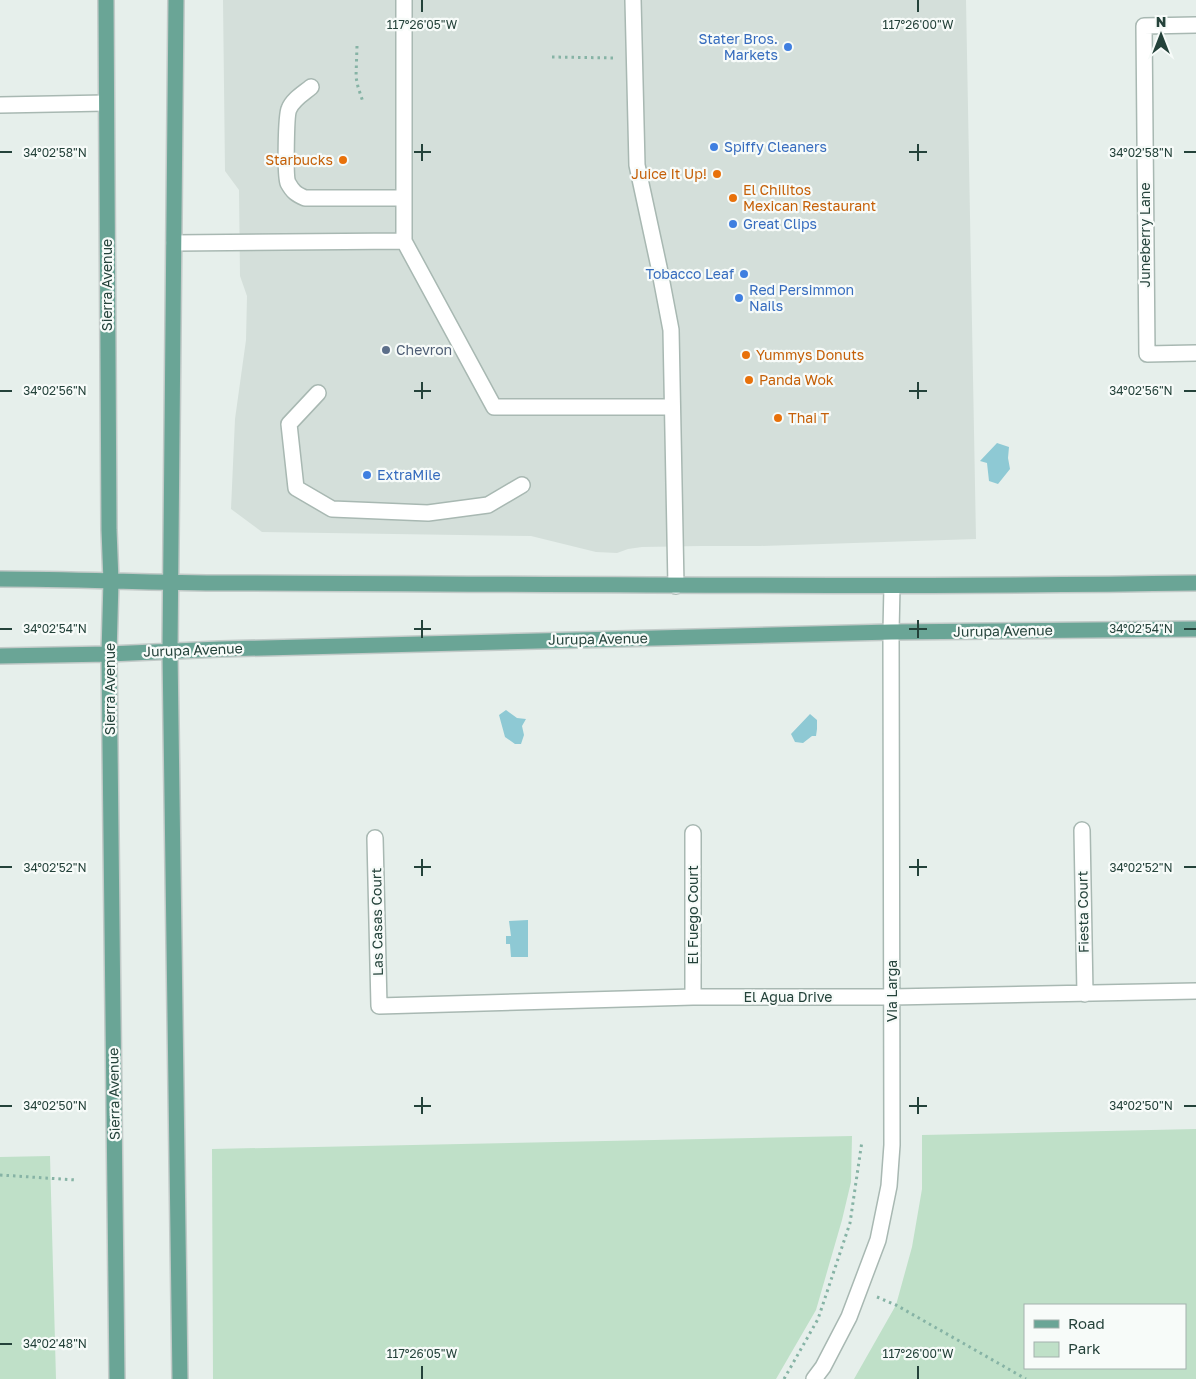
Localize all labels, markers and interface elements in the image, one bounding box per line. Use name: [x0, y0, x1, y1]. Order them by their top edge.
north arrow: [1136, 10, 1186, 60]
text: N: [1156, 13, 1166, 30]
text: 117°26'05"W: [387, 17, 458, 32]
text: 117°26'00"W: [883, 17, 954, 32]
place label: Stater Bros. Markets: [699, 30, 778, 63]
marker: Stater Bros. Markets: [782, 41, 794, 53]
place label: Spiffy Cleaners: [724, 138, 827, 155]
marker: Spiffy Cleaners: [708, 141, 720, 153]
text: 34°02'58"N: [23, 145, 87, 160]
text: 34°02'58"N: [1109, 145, 1173, 160]
place label: Starbucks: [265, 151, 333, 168]
marker: Starbucks: [337, 154, 349, 166]
place label: Juice It Up!: [631, 165, 707, 182]
marker: Juice It Up!: [711, 168, 723, 180]
place label: El Chilitos Mexican Restaurant: [743, 181, 876, 214]
street label: Juneberry Lane: [1136, 182, 1153, 288]
marker: El Chilitos Mexican Restaurant: [727, 192, 739, 204]
place label: Great Clips: [743, 215, 817, 232]
marker: Great Clips: [727, 218, 739, 230]
street label: Sierra Avenue: [98, 239, 115, 331]
place label: Tobacco Leaf: [646, 265, 734, 282]
marker: Tobacco Leaf: [738, 268, 750, 280]
place label: Red Persimmon Nails: [749, 281, 854, 314]
marker: Red Persimmon Nails: [733, 292, 745, 304]
place label: Chevron: [396, 341, 452, 358]
marker: Chevron: [380, 344, 392, 356]
place label: Yummys Donuts: [756, 346, 864, 363]
marker: Yummys Donuts: [740, 349, 752, 361]
place label: Panda Wok: [759, 371, 834, 388]
marker: Panda Wok: [743, 374, 755, 386]
text: 34°02'56"N: [23, 383, 87, 398]
text: 34°02'56"N: [1109, 383, 1173, 398]
place label: Thai T: [788, 409, 829, 426]
marker: Thai T: [772, 412, 784, 424]
place label: ExtraMile: [377, 466, 441, 483]
marker: ExtraMile: [361, 469, 373, 481]
text: 34°02'54"N: [23, 621, 87, 636]
street label: Jurupa Avenue: [953, 621, 1053, 640]
text: 34°02'54"N: [1109, 621, 1173, 636]
street label: Jurupa Avenue: [548, 629, 648, 648]
street label: Jurupa Avenue: [143, 639, 243, 660]
street label: Sierra Avenue: [101, 643, 118, 735]
text: 34°02'52"N: [23, 860, 87, 875]
text: 34°02'52"N: [1109, 860, 1173, 875]
street label: El Fuego Court: [684, 865, 701, 965]
street label: Las Casas Court: [367, 868, 386, 976]
street label: Fiesta Court: [1073, 871, 1092, 953]
street label: Via Larga: [883, 960, 900, 1022]
street label: El Agua Drive: [744, 988, 832, 1005]
street label: Sierra Avenue: [104, 1048, 123, 1140]
text: 34°02'50"N: [23, 1098, 87, 1113]
text: 34°02'50"N: [1109, 1098, 1173, 1113]
legend: [1024, 1304, 1186, 1369]
text: Road: [1068, 1314, 1105, 1332]
text: 34°02'48"N: [23, 1336, 87, 1351]
text: Park: [1068, 1339, 1101, 1357]
text: 117°26'05"W: [387, 1346, 458, 1361]
text: 117°26'00"W: [883, 1346, 954, 1361]

